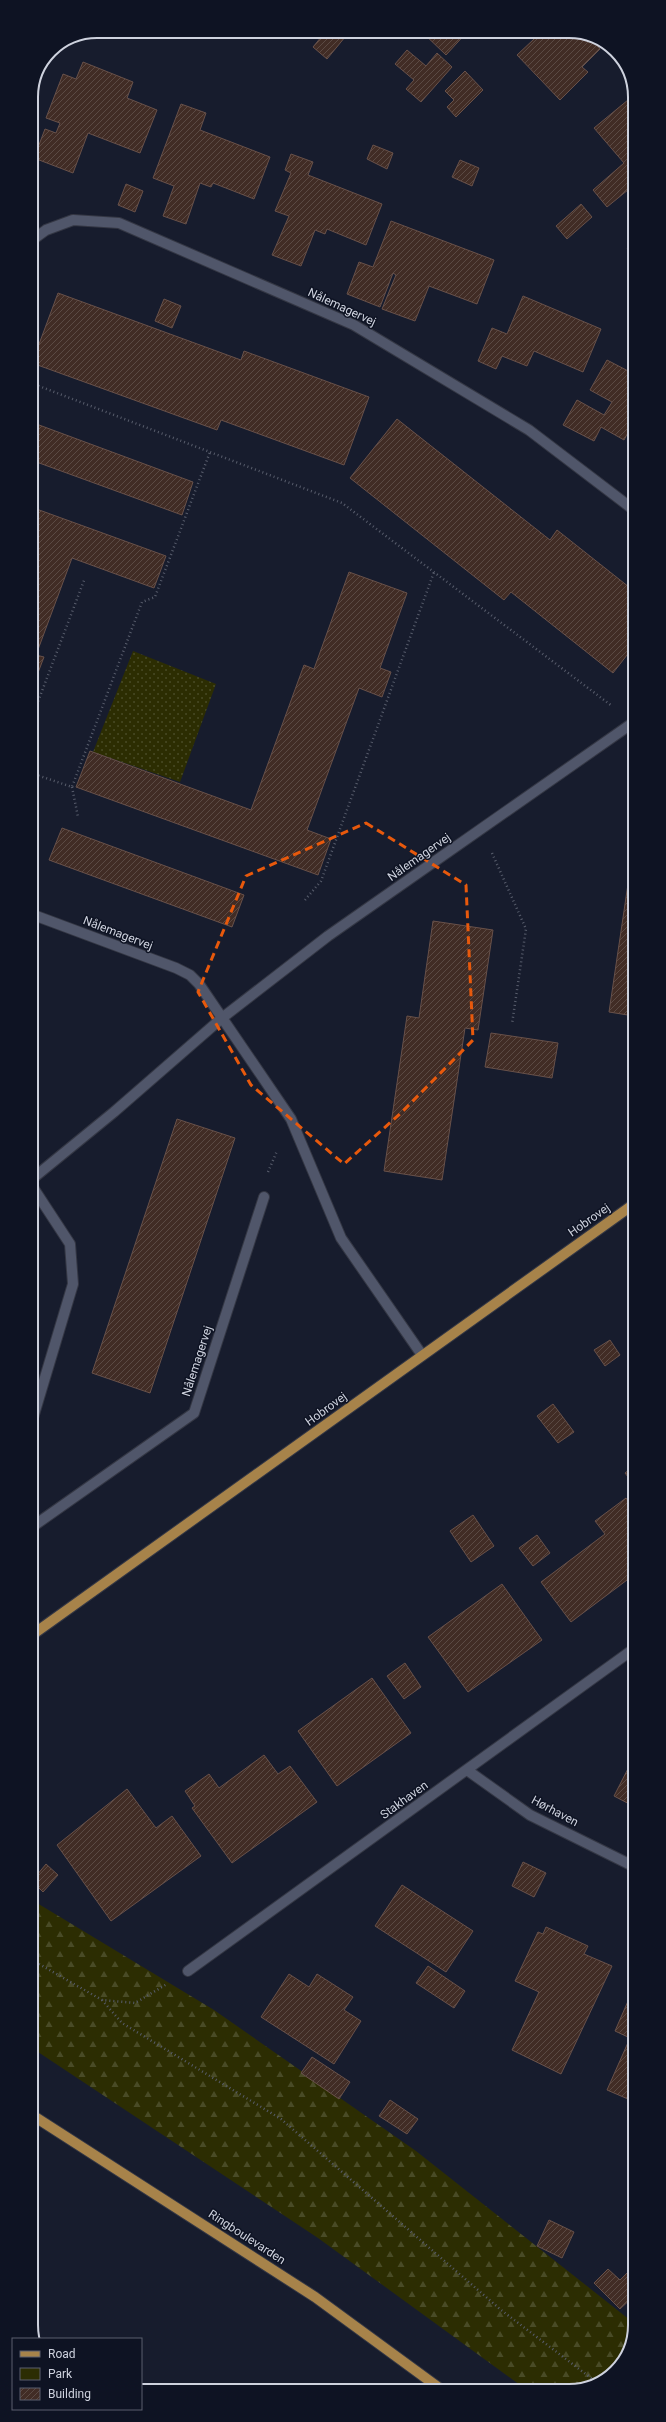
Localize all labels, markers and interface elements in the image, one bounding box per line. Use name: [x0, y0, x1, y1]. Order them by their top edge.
street label: Nålemagervej: [306, 285, 378, 329]
street label: Nålemagervej: [385, 830, 453, 884]
street label: Nålemagervej: [81, 913, 155, 953]
street label: Hobrovej: [565, 1200, 613, 1239]
street label: Nålemagervej: [179, 1324, 215, 1398]
street label: Hobrovej: [303, 1389, 350, 1429]
street label: Stakhaven: [377, 1778, 431, 1822]
street label: Hørhaven: [529, 1793, 581, 1829]
street label: Ringboulevarden: [206, 2207, 288, 2267]
legend: [12, 2338, 142, 2410]
text: Road: [48, 2347, 76, 2361]
text: Park: [48, 2367, 73, 2381]
text: Building: [48, 2387, 91, 2401]

